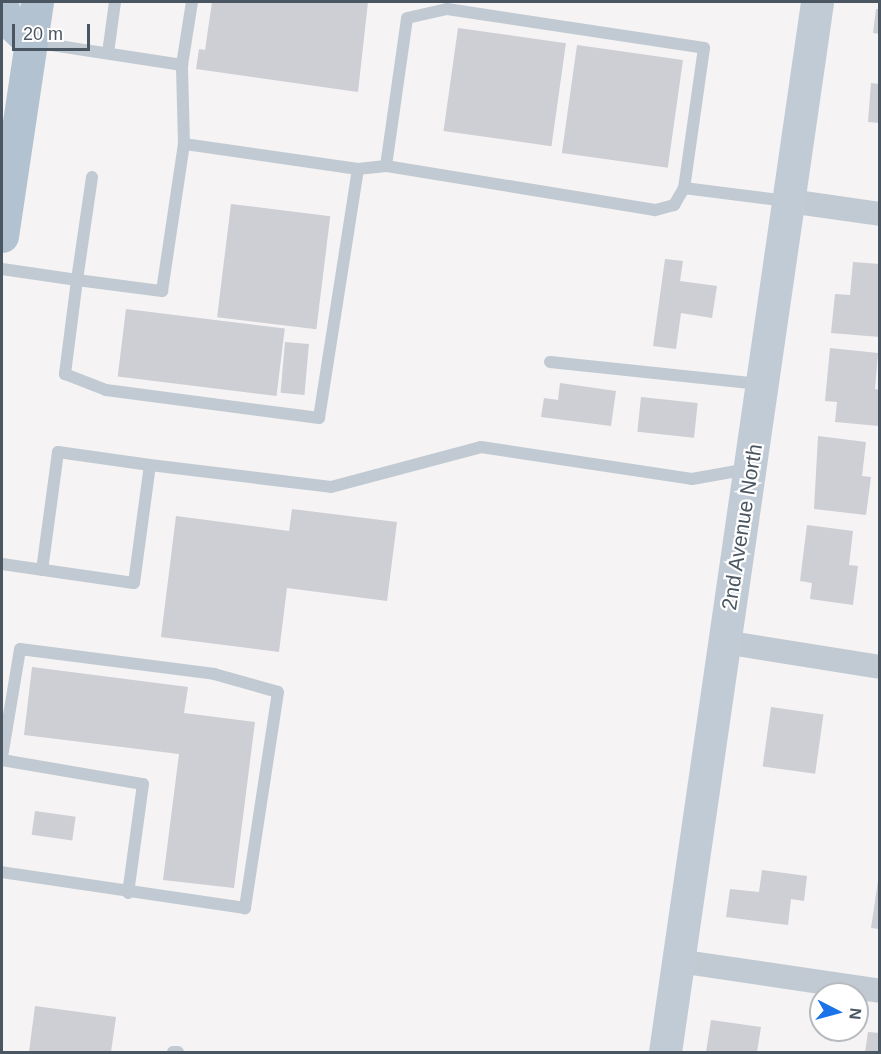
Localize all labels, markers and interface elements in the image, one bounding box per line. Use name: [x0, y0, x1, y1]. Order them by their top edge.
scale bar: [15, 12, 93, 50]
text: 20 m: [23, 24, 63, 44]
street label: 2nd Avenue North: [716, 442, 768, 612]
north arrow: [809, 982, 869, 1042]
text: N: [846, 1007, 864, 1020]

